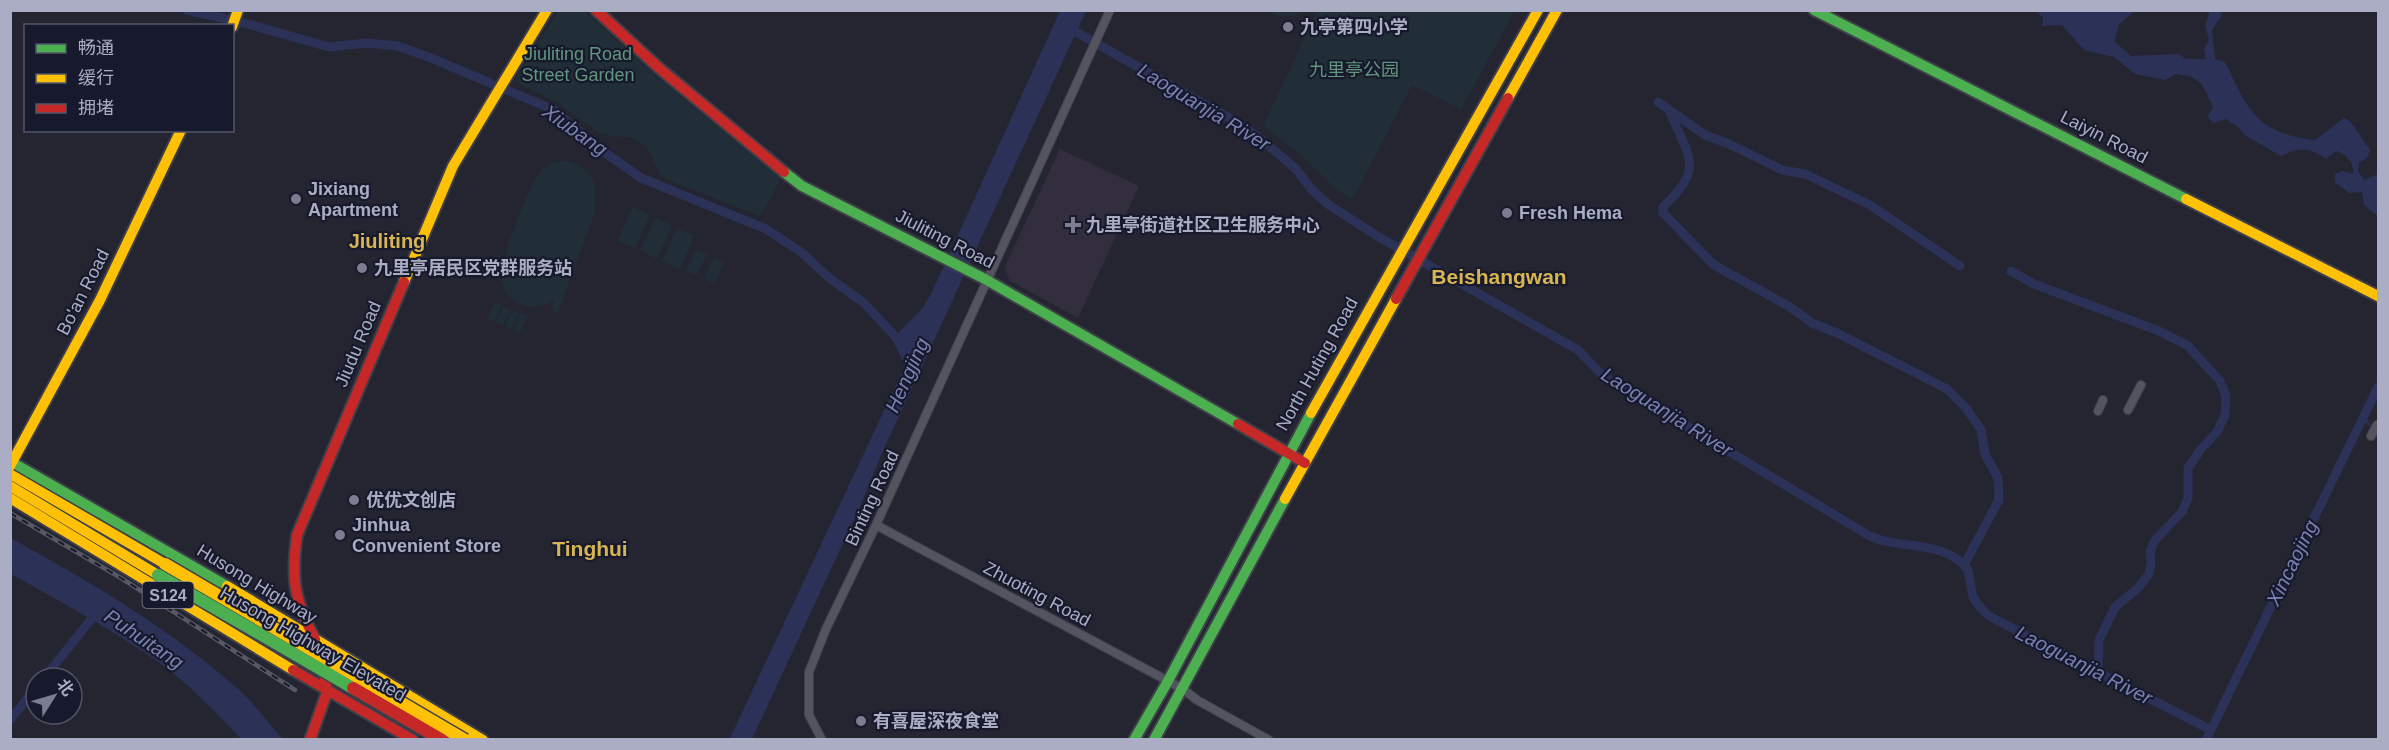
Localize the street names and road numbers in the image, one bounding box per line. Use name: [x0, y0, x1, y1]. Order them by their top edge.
street label: Laiyin Road: [2057, 107, 2151, 167]
street label: Jiuliting Road: [892, 206, 998, 272]
street label: Bo'an Road: [53, 246, 113, 338]
street label: North Huting Road: [1272, 294, 1362, 434]
street label: Jiudu Road: [331, 298, 385, 390]
street label: Binting Road: [841, 447, 903, 549]
street label: Husong Highway: [194, 540, 320, 628]
street label: Zhuoting Road: [980, 557, 1094, 631]
road number: S124: [142, 582, 194, 608]
street label: Husong Highway Elevated: [217, 583, 409, 705]

